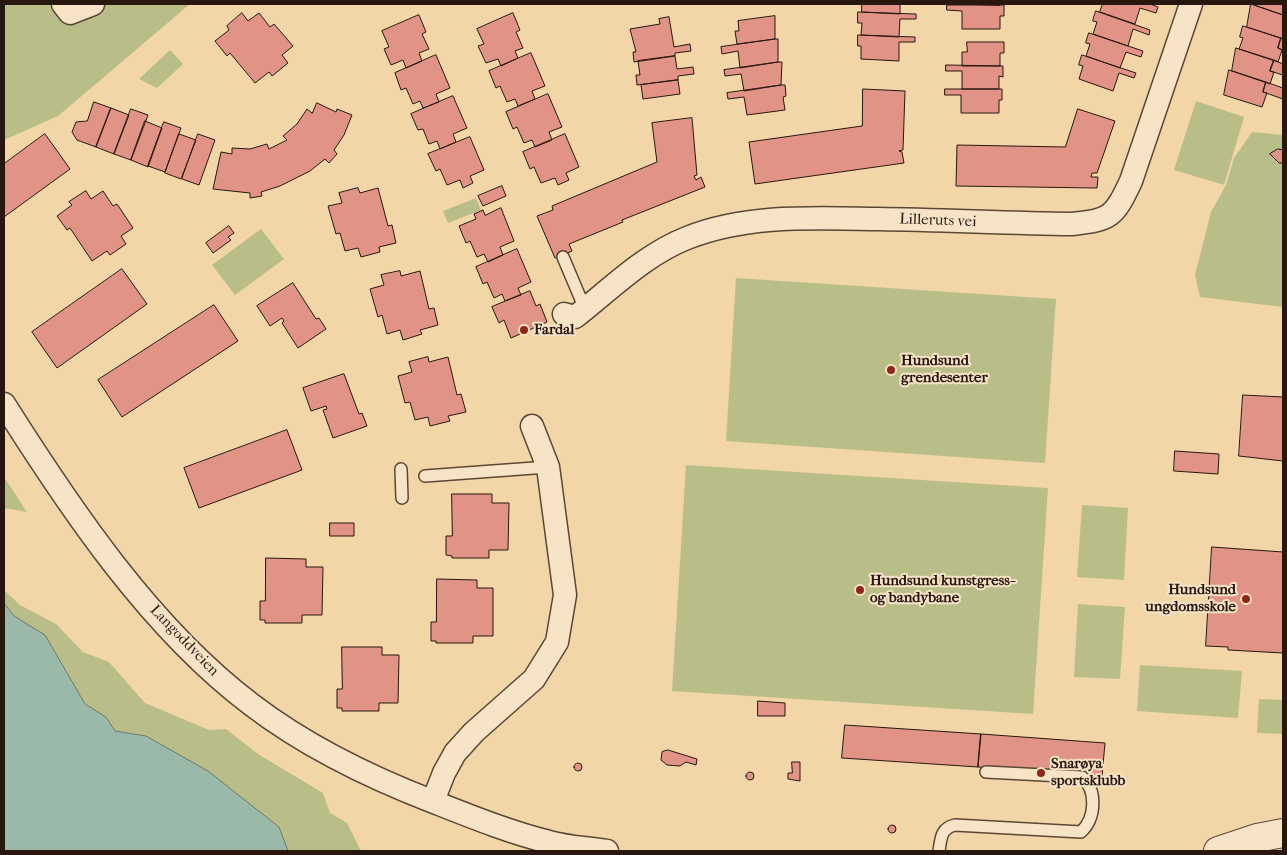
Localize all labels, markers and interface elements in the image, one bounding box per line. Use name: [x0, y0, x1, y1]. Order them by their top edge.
street label: Lilleruts vei: [899, 211, 977, 231]
place label: Fardal: [534, 321, 574, 339]
marker: Fardal: [518, 324, 530, 336]
place label: Hundsund grendesenter: [901, 352, 988, 387]
marker: Hundsund grendesenter: [885, 364, 897, 376]
place label: Hundsund kunstgress- og bandybane: [870, 572, 1014, 607]
place label: Hundsund ungdomsskole: [1145, 581, 1236, 616]
marker: Hundsund kunstgress- og bandybane: [854, 584, 866, 596]
marker: Hundsund ungdomsskole: [1240, 593, 1252, 605]
street label: Langoddveien: [146, 602, 222, 680]
place label: Snarøya sportsklubb: [1051, 755, 1125, 790]
marker: Snarøya sportsklubb: [1035, 767, 1047, 779]

